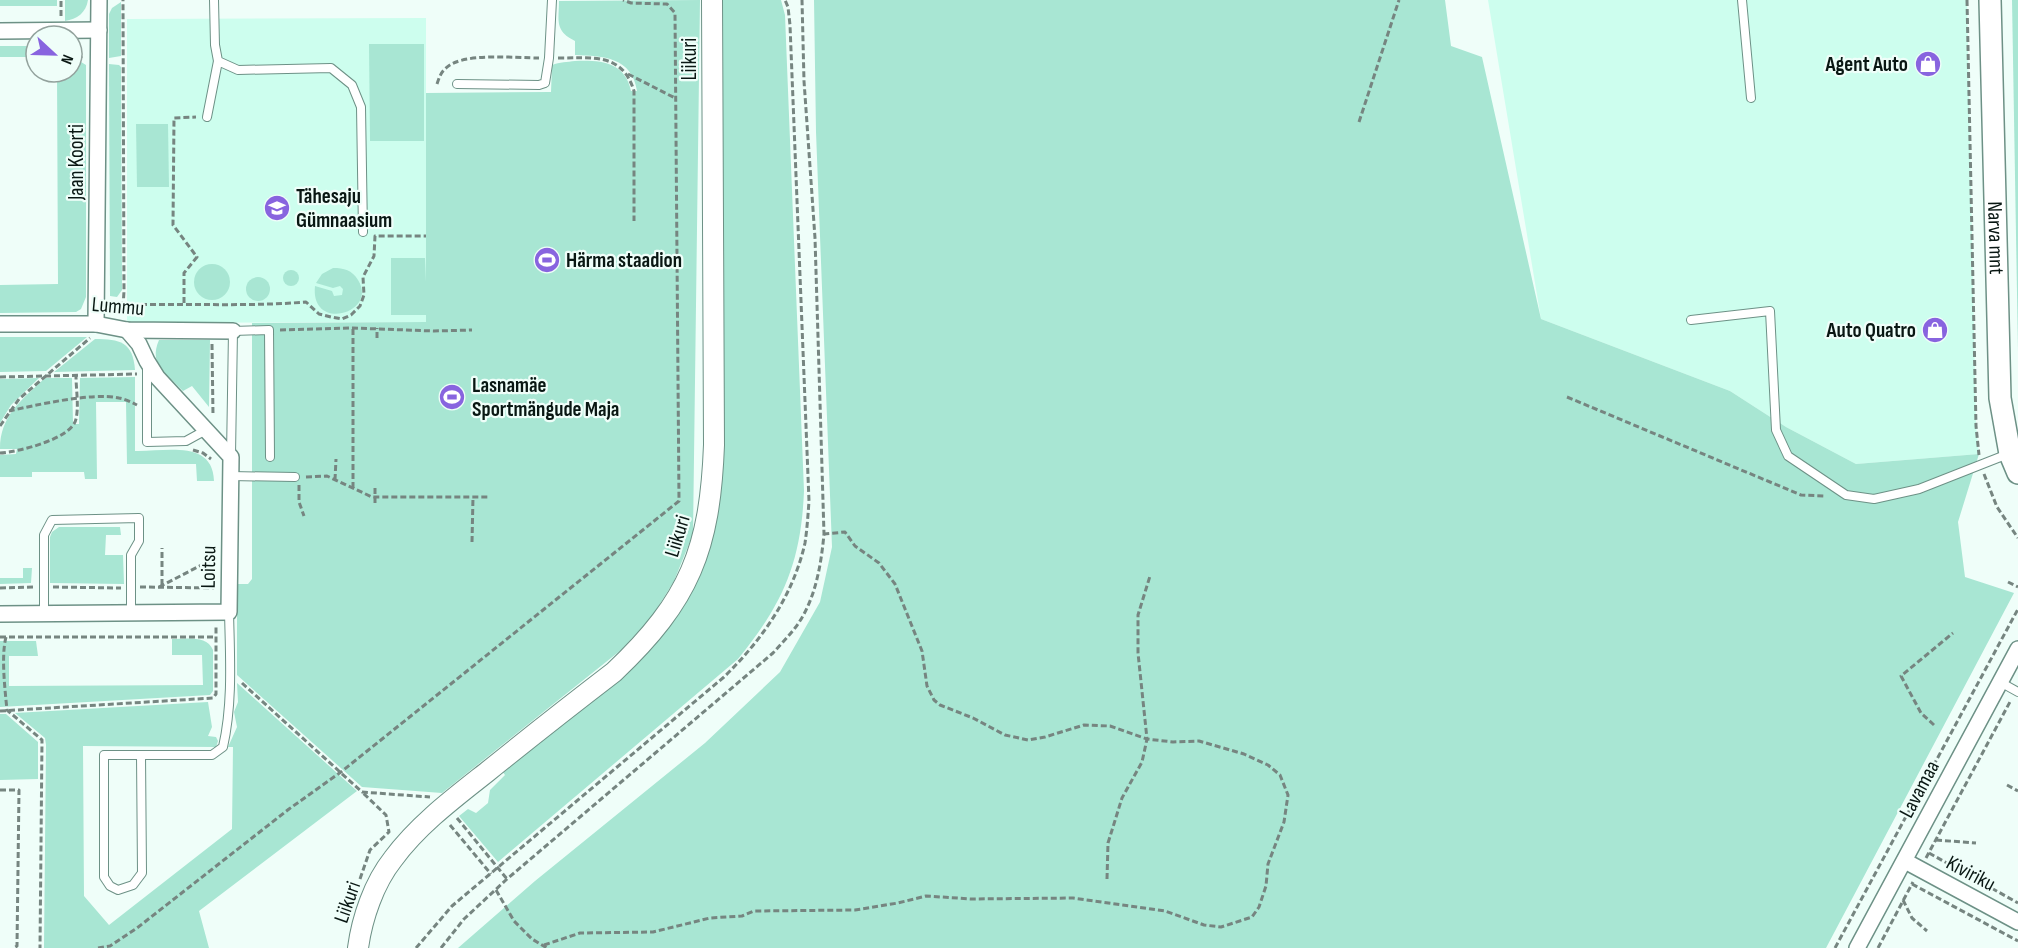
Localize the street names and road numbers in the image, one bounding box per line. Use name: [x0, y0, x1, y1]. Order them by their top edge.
street label: Liikuri: [677, 38, 702, 80]
street label: Jaan Koorti: [64, 124, 89, 201]
street label: Narva mnt: [1982, 201, 2009, 275]
street label: Lummu: [91, 292, 145, 321]
street label: Liikuri: [659, 512, 696, 560]
street label: Loitsu: [196, 545, 221, 589]
street label: Lavamaa: [1894, 756, 1945, 822]
street label: Kiviriku: [1942, 850, 2000, 897]
street label: Liikuri: [329, 878, 366, 926]

